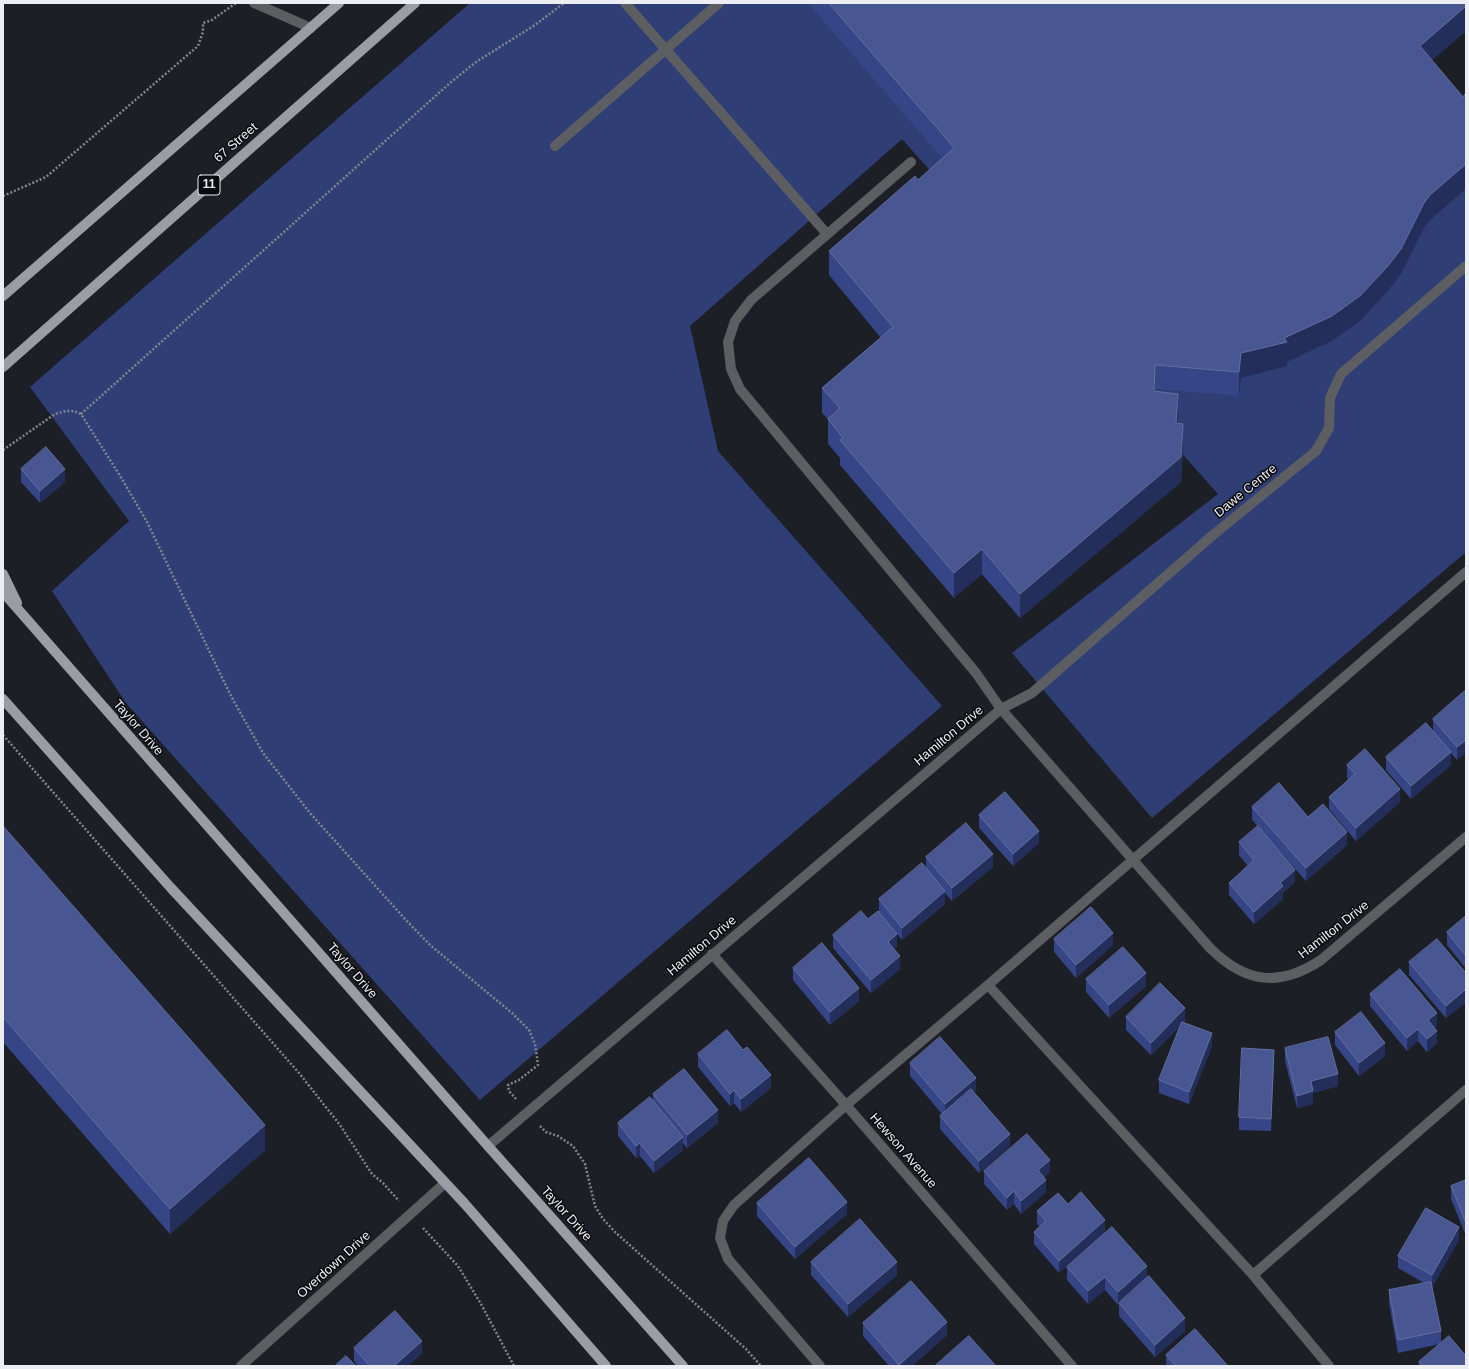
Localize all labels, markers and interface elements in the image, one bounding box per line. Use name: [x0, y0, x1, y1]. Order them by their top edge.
street label: 67 Street: [211, 120, 261, 166]
road number: 11: [198, 175, 220, 195]
street label: Dawe Centre: [1212, 461, 1280, 521]
street label: Taylor Drive: [110, 697, 166, 759]
street label: Hamilton Drive: [911, 703, 987, 769]
street label: Hamilton Drive: [1296, 898, 1372, 962]
street label: Hamilton Drive: [664, 913, 740, 979]
street label: Taylor Drive: [324, 940, 380, 1002]
street label: Hewson Avenue: [866, 1110, 940, 1192]
street label: Taylor Drive: [537, 1183, 595, 1245]
street label: Overdown Drive: [294, 1228, 374, 1302]

